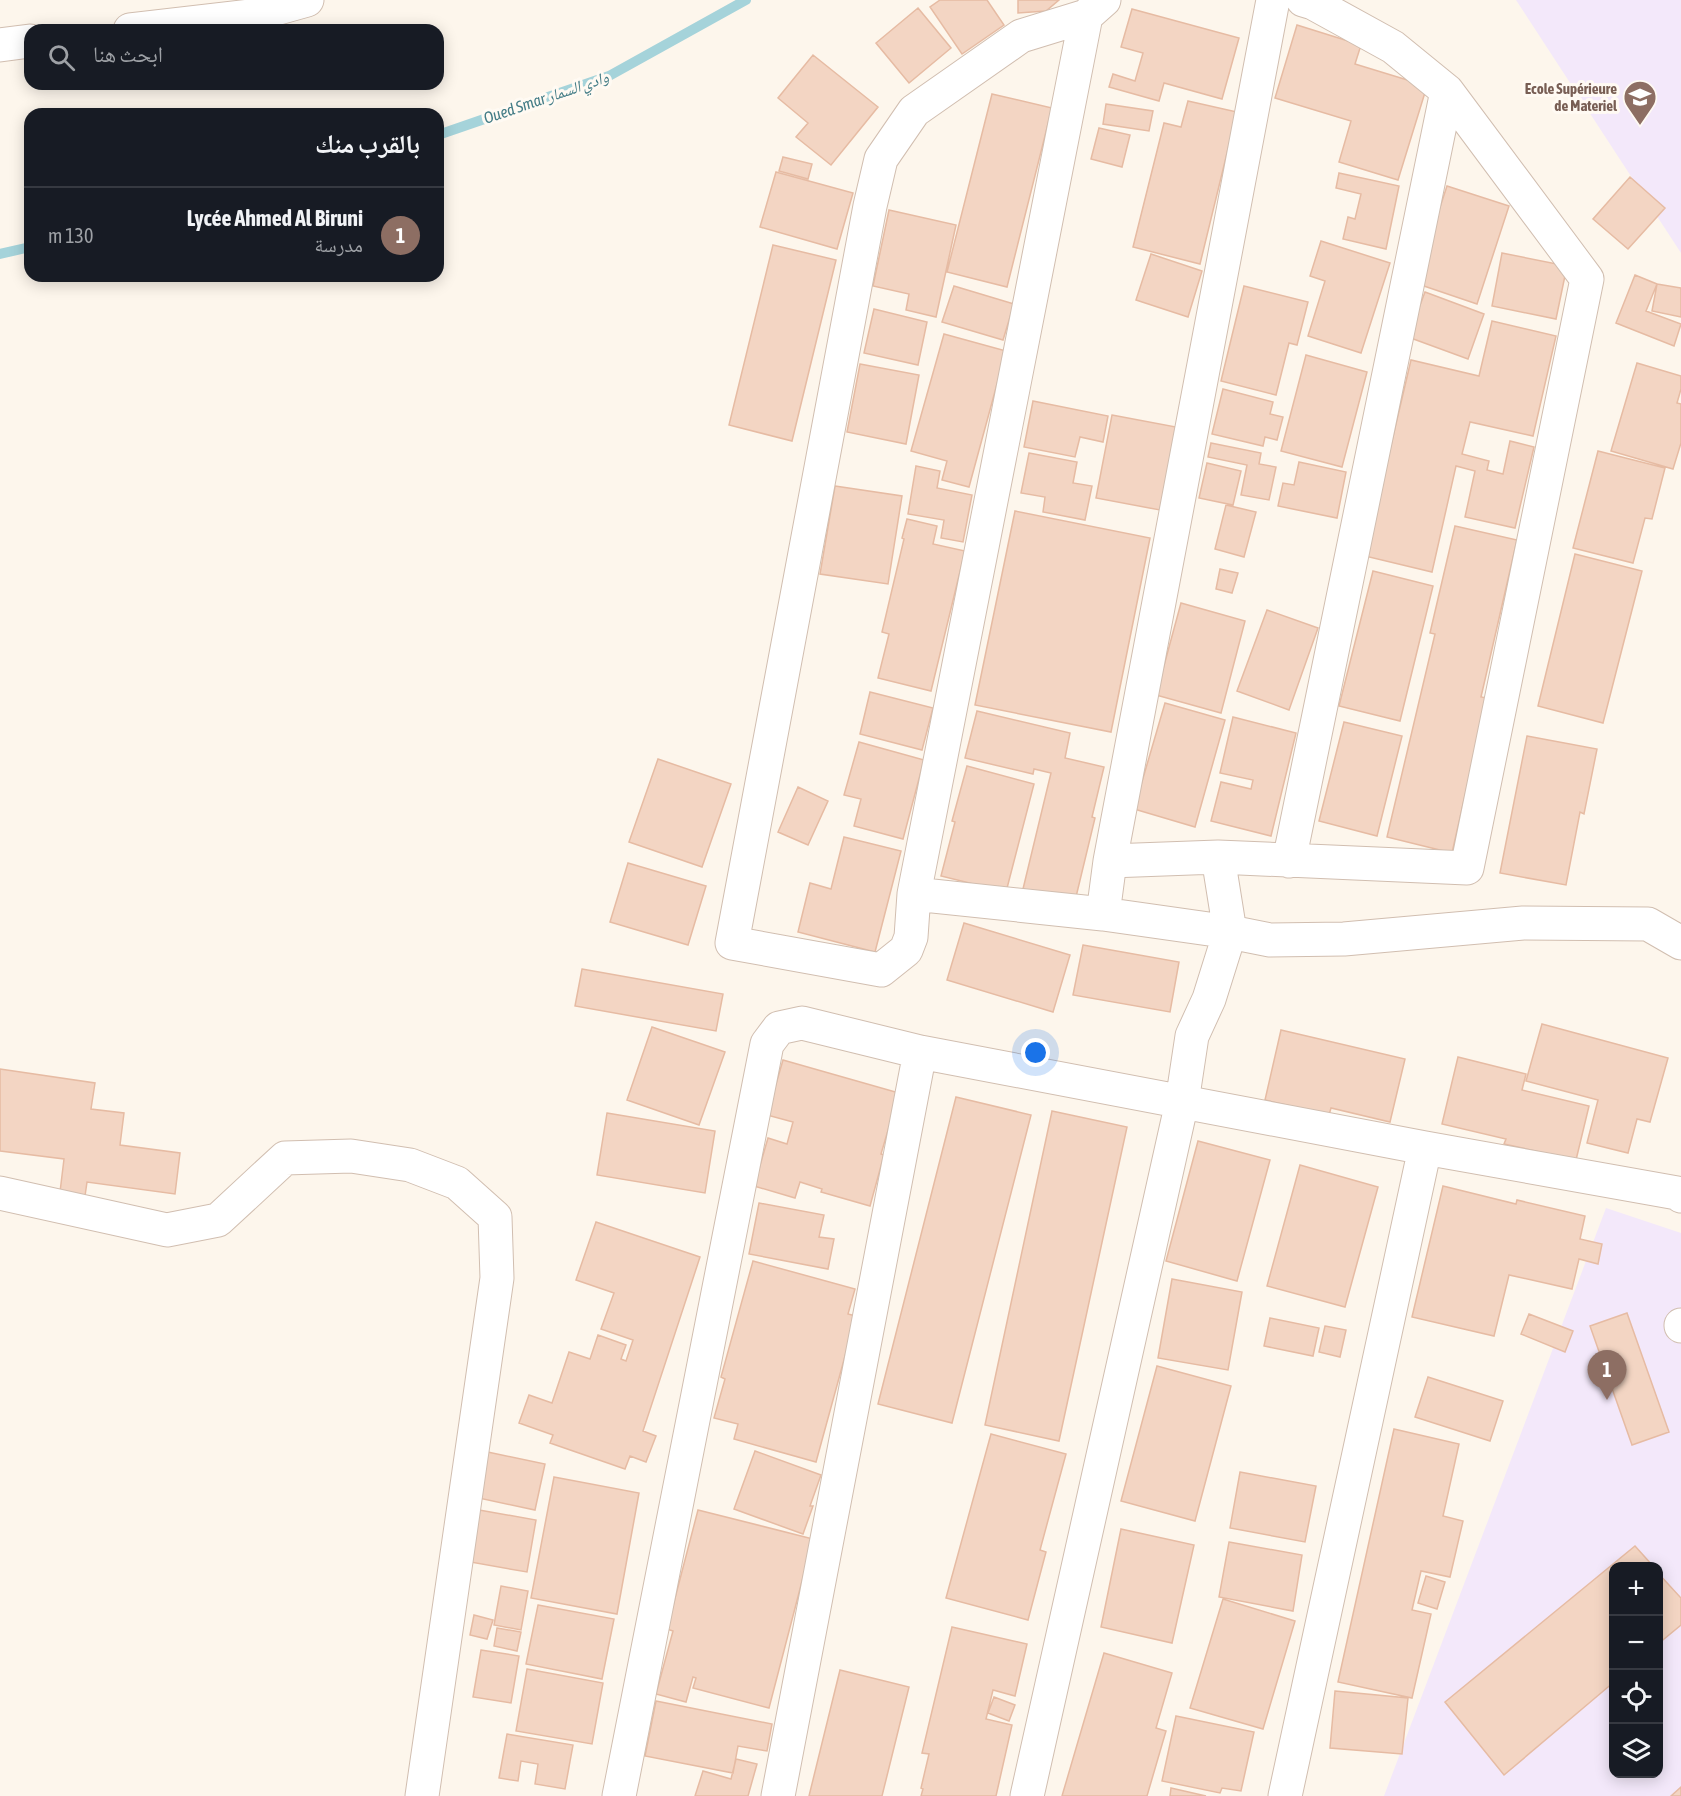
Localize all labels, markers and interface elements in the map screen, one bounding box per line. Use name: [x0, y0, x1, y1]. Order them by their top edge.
search box: [24, 24, 444, 90]
icon: search: [45, 41, 78, 74]
text: ابحث هنا: [93, 41, 163, 67]
water label: Oued Smar وادي السمار: [481, 67, 613, 131]
school or university icon: Ecole Supérieure de Materiel: [1622, 79, 1658, 126]
place label: Ecole Supérieure de Materiel: [1525, 80, 1618, 114]
text: بالقرب منك: [315, 129, 420, 159]
text: Lycée Ahmed Al Biruni: [187, 205, 363, 231]
text: 130 m: [48, 224, 93, 247]
text: 1: [396, 224, 405, 247]
text: مدرسة: [314, 233, 363, 256]
your location: [1021, 1038, 1050, 1067]
pin: 1: [1588, 1350, 1626, 1400]
map controls: [1609, 1562, 1663, 1778]
button: +: [1609, 1562, 1663, 1616]
button: −: [1609, 1616, 1663, 1670]
button: locate: [1609, 1670, 1663, 1724]
button: layers: [1609, 1724, 1663, 1778]

